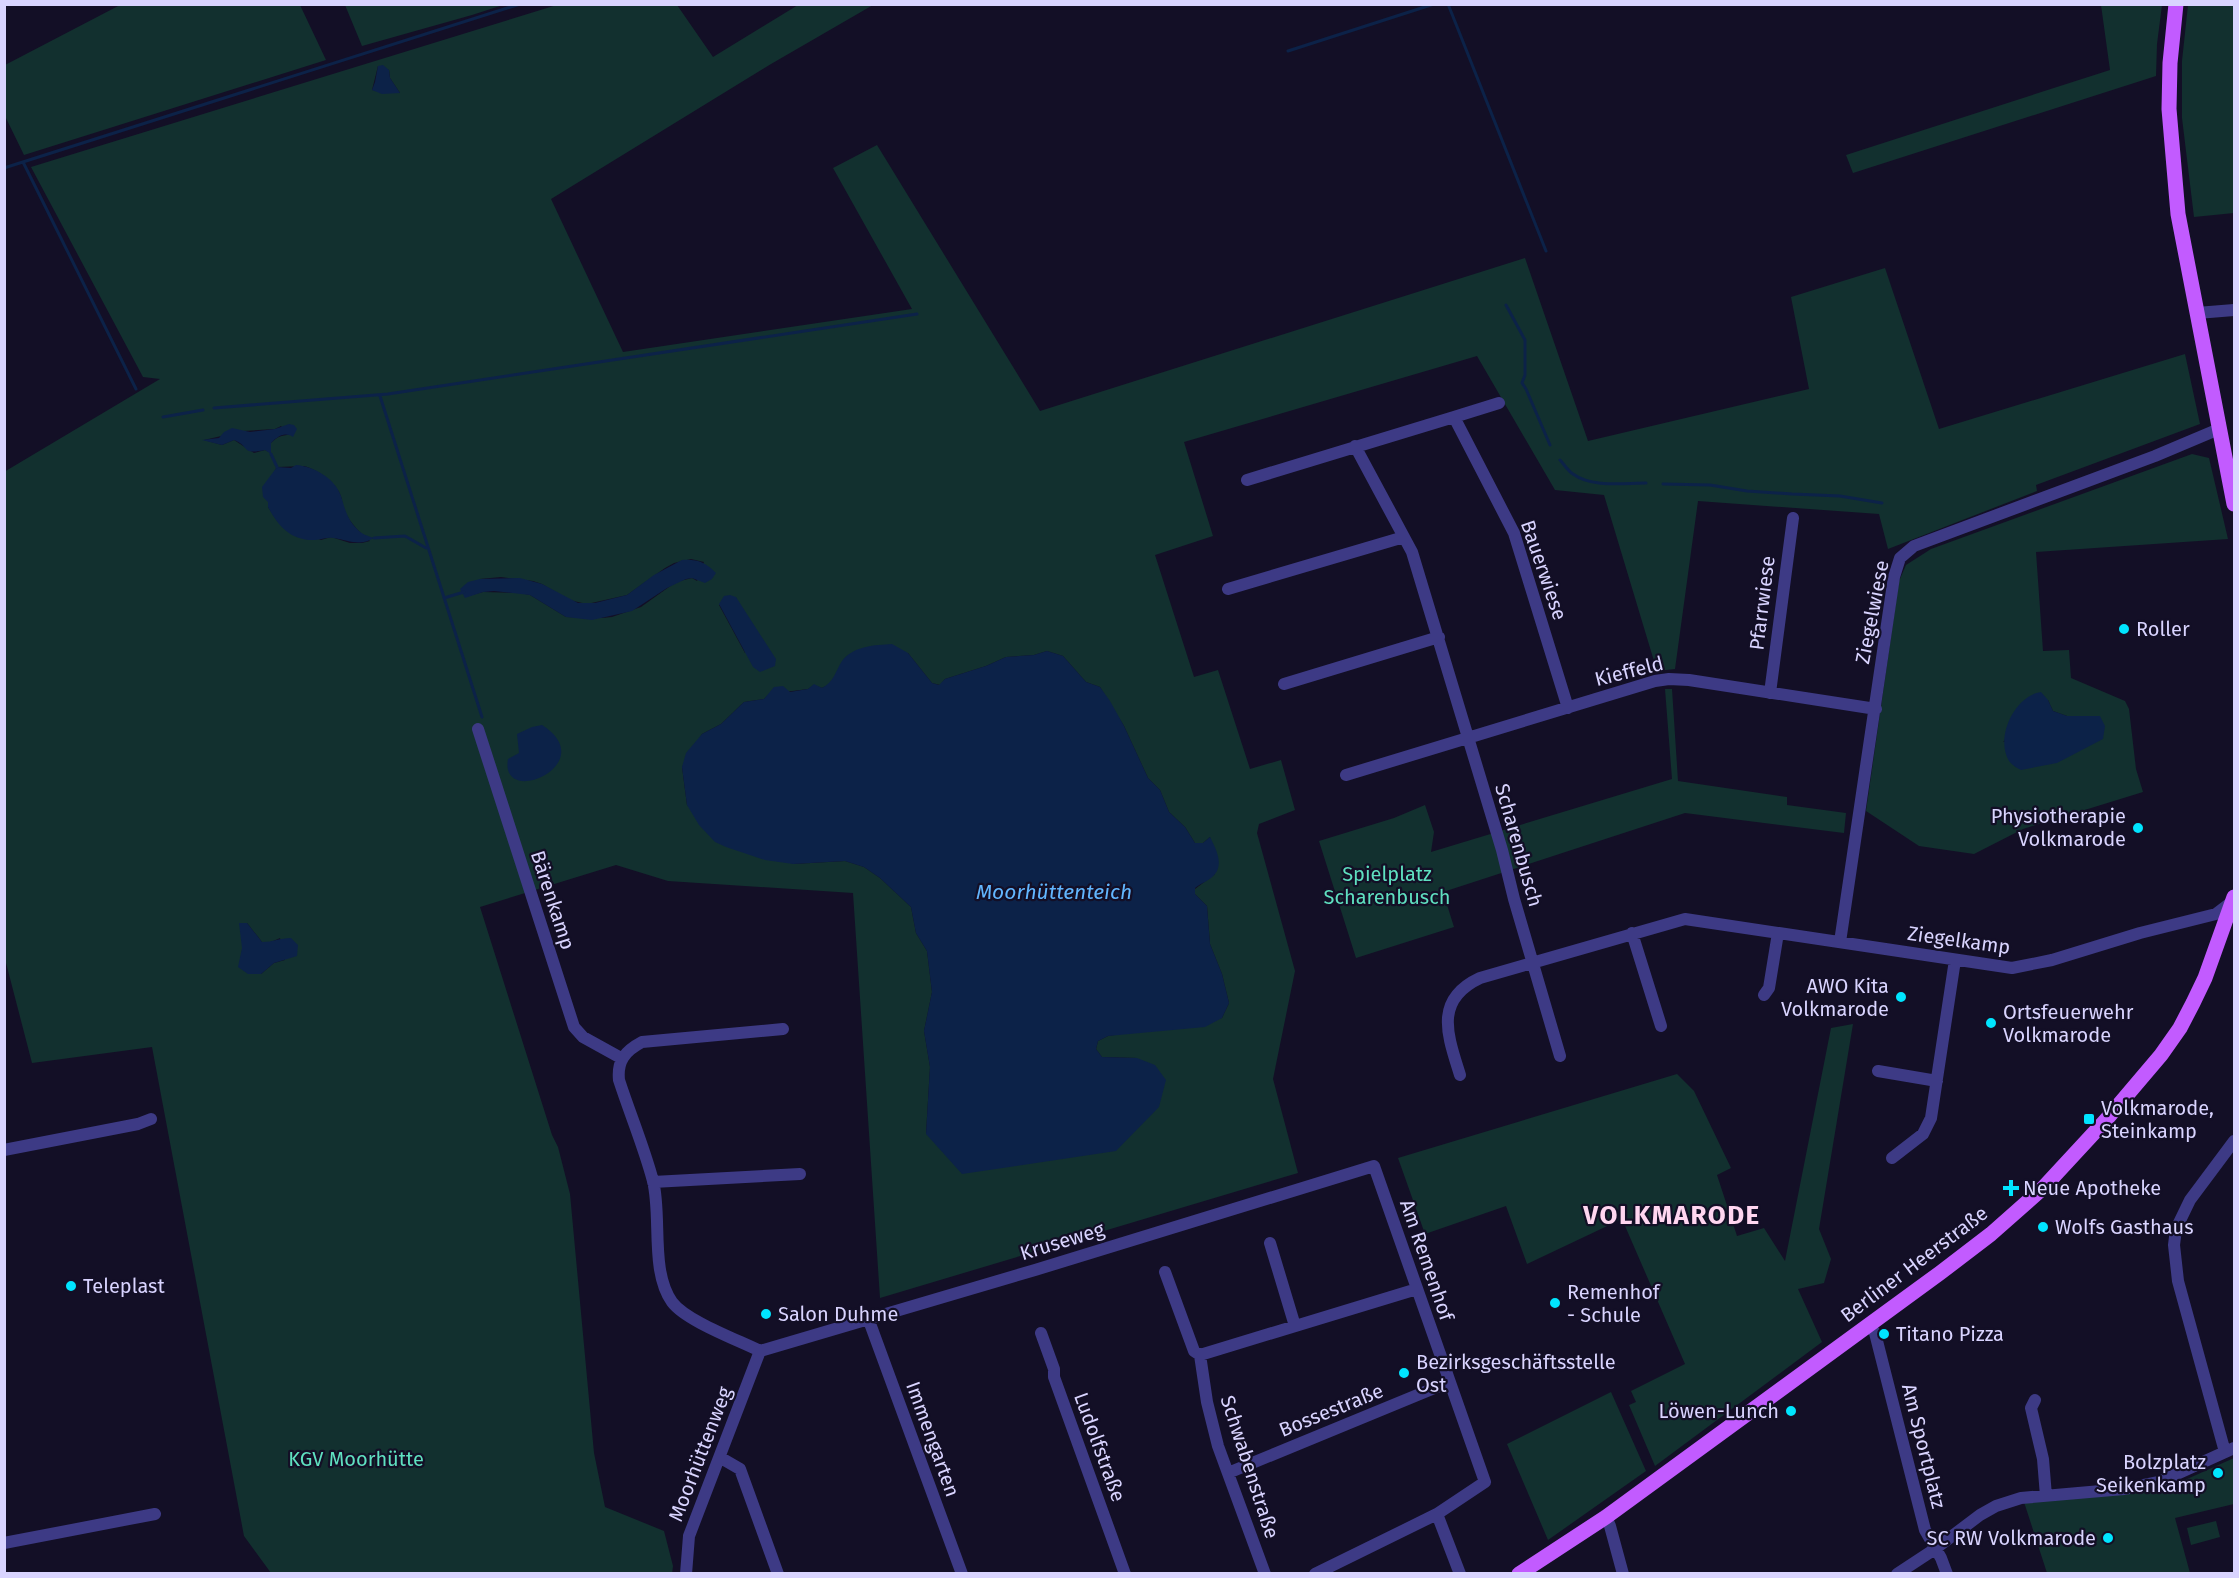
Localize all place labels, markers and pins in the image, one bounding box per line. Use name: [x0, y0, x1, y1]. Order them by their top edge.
place label: Roller: [2136, 617, 2190, 641]
marker: Roller: [2117, 622, 2131, 636]
place label: Physiotherapie Volkmarode: [1991, 804, 2126, 851]
marker: Physiotherapie Volkmarode: [2131, 821, 2145, 835]
place label: AWO Kita Volkmarode: [1781, 974, 1889, 1021]
marker: AWO Kita Volkmarode: [1894, 990, 1908, 1004]
place label: Ortsfeuerwehr Volkmarode: [2003, 1000, 2134, 1047]
marker: Ortsfeuerwehr Volkmarode: [1984, 1016, 1998, 1030]
place label: Volkmarode, Steinkamp: [2101, 1096, 2214, 1143]
marker: Volkmarode, Steinkamp: [2082, 1112, 2096, 1126]
place label: Neue Apotheke: [2023, 1176, 2161, 1200]
marker: Neue Apotheke: [2004, 1181, 2018, 1195]
place label: Wolfs Gasthaus: [2055, 1215, 2194, 1239]
marker: Wolfs Gasthaus: [2036, 1220, 2050, 1234]
place label: Teleplast: [83, 1274, 165, 1298]
marker: Teleplast: [64, 1279, 78, 1293]
place label: Remenhof - Schule: [1567, 1280, 1661, 1327]
marker: Remenhof - Schule: [1548, 1296, 1562, 1310]
place label: Salon Duhme: [778, 1302, 898, 1326]
marker: Salon Duhme: [759, 1307, 773, 1321]
place label: Titano Pizza: [1896, 1322, 2004, 1346]
marker: Titano Pizza: [1877, 1327, 1891, 1341]
place label: Bezirksgeschäftsstelle Ost: [1416, 1350, 1616, 1397]
marker: Bezirksgeschäftsstelle Ost: [1397, 1366, 1411, 1380]
place label: Löwen-Lunch: [1659, 1399, 1779, 1423]
marker: Löwen-Lunch: [1784, 1404, 1798, 1418]
place label: Bolzplatz Seikenkamp: [2096, 1450, 2206, 1497]
marker: Bolzplatz Seikenkamp: [2211, 1466, 2225, 1480]
place label: SC RW Volkmarode: [1927, 1526, 2096, 1550]
marker: SC RW Volkmarode: [2101, 1531, 2115, 1545]

